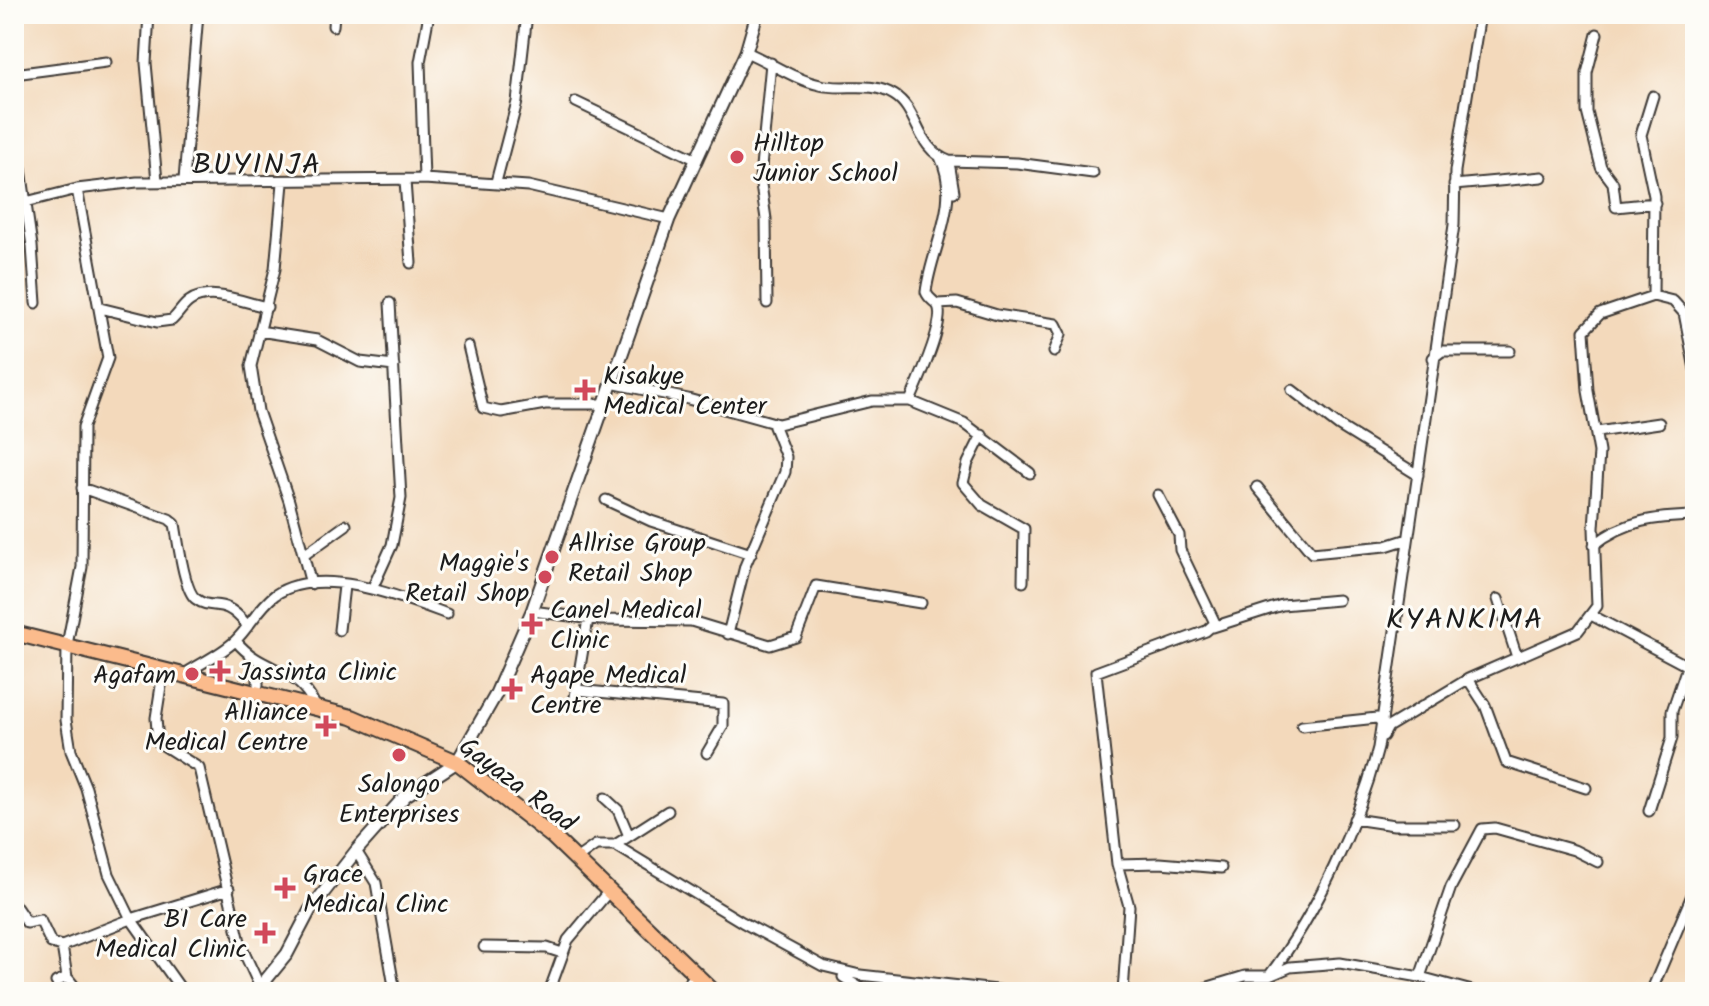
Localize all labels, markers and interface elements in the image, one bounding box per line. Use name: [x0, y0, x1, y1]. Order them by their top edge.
place label: Hilltop Junior School: [753, 123, 898, 195]
district label: BUYINJA: [192, 142, 322, 190]
marker: Hilltop Junior School: [728, 148, 746, 166]
place label: Kisakye Medical Center: [603, 356, 768, 428]
marker: Kisakye Medical Center: [574, 379, 596, 401]
place label: Allrise Group Retail Shop: [568, 523, 706, 595]
place label: Maggie's Retail Shop: [405, 543, 530, 615]
marker: Allrise Group Retail Shop: [543, 548, 561, 566]
marker: Maggie's Retail Shop: [536, 568, 554, 586]
place label: Canel Medical Clinic: [550, 590, 702, 662]
district label: KYANKIMA: [1386, 597, 1544, 645]
marker: Canel Medical Clinic: [521, 613, 543, 635]
place label: Jassinta Clinic: [238, 652, 397, 694]
place label: Agafam: [93, 655, 176, 697]
place label: Agape Medical Centre: [530, 655, 686, 727]
marker: Jassinta Clinic: [209, 660, 231, 682]
marker: Agafam: [183, 665, 201, 683]
marker: Agape Medical Centre: [501, 678, 523, 700]
place label: Alliance Medical Centre: [145, 692, 308, 764]
marker: Alliance Medical Centre: [315, 715, 337, 737]
street label: Gayaza Road: [449, 727, 586, 845]
marker: Salongo Enterprises: [390, 746, 408, 764]
place label: Salongo Enterprises: [339, 764, 459, 836]
place label: Grace Medical Clinc: [303, 854, 449, 926]
marker: Grace Medical Clinc: [274, 877, 296, 899]
place label: BI Care Medical Clinic: [95, 899, 247, 971]
marker: BI Care Medical Clinic: [254, 922, 276, 944]

